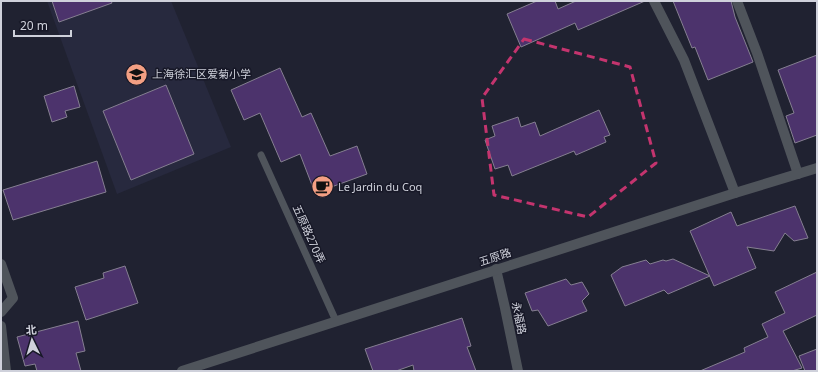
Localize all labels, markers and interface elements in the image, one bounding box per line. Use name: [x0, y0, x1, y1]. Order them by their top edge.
scale bar: [14, 12, 71, 38]
text: 20 m: [20, 17, 48, 34]
school or university icon: 上海徐汇区爱菊小学: [124, 61, 150, 87]
place label: 上海徐汇区爱菊小学: [152, 66, 251, 81]
cafe icon: Le Jardin du Coq: [310, 174, 336, 200]
place label: Le Jardin du Coq: [338, 179, 422, 194]
street label: 五原路270弄: [290, 202, 329, 266]
street label: 五原路: [477, 244, 513, 269]
street label: 永福路: [509, 300, 530, 336]
north arrow: [12, 320, 52, 360]
text: 北: [25, 322, 37, 337]

